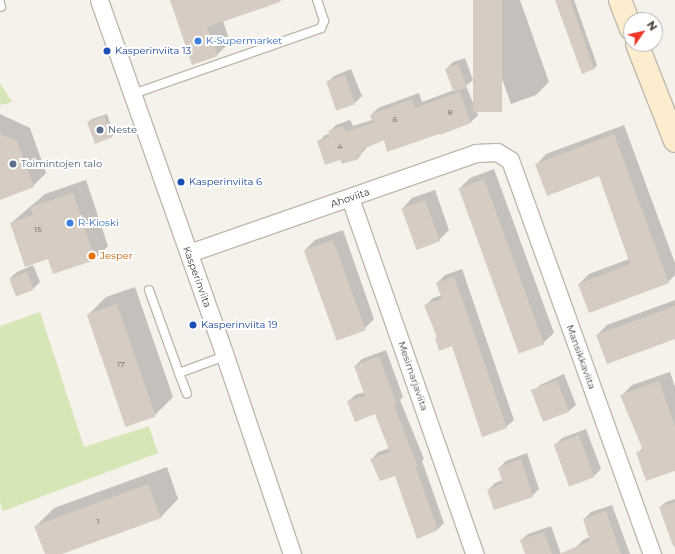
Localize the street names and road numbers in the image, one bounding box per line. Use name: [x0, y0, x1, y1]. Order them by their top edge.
street label: Ahoviita: [329, 186, 371, 210]
street label: Kasperinviita: [180, 245, 214, 309]
street label: Mansikkaviita: [564, 323, 598, 391]
street label: Mesimarjaviita: [395, 340, 431, 412]

